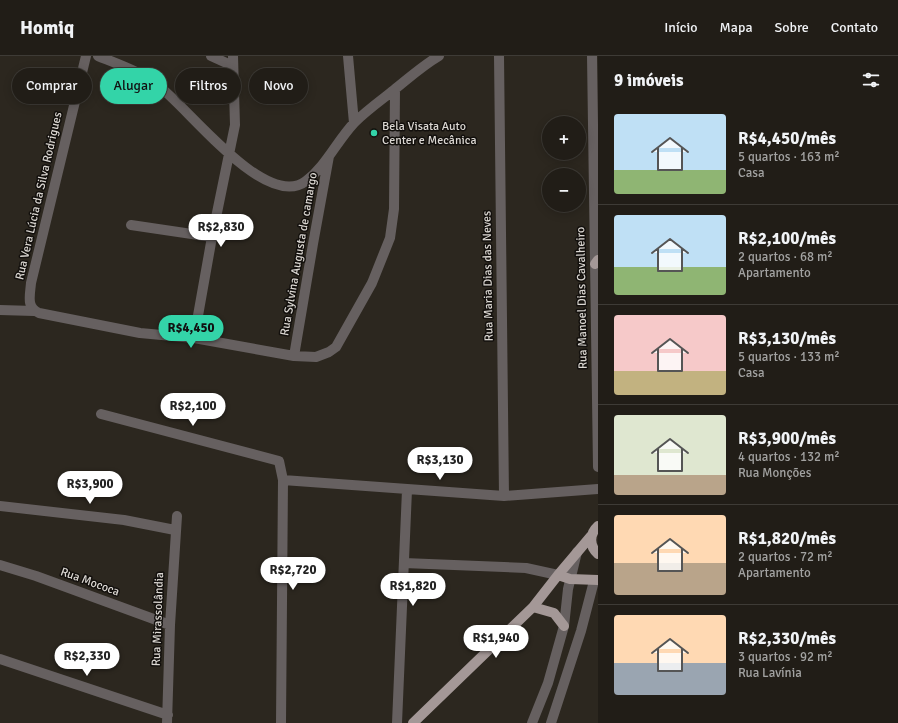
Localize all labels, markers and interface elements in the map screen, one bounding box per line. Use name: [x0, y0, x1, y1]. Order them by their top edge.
text: Homiq: [20, 16, 74, 40]
text: Início: [664, 19, 698, 36]
text: Mapa: [720, 19, 752, 36]
text: Sobre: [774, 19, 809, 36]
text: Contato: [831, 19, 878, 36]
chip: Comprar: [12, 68, 92, 104]
chip: Alugar: [100, 68, 167, 104]
chip: Filtros: [175, 68, 241, 104]
chip: Novo: [249, 68, 308, 104]
icon: filters: [860, 69, 882, 91]
text: 9 imóveis: [614, 70, 684, 91]
street label: Rua Vera Lúcia da Silva Rodrigues: [12, 110, 66, 282]
map controls: [542, 116, 586, 212]
button: +: [542, 116, 586, 160]
place label: Bela Visata Auto Center e Mecânica: [382, 119, 477, 148]
marker: Bela Visata Auto Center e Mecânica: [369, 128, 379, 138]
text: R$4,450/mês: [738, 128, 836, 149]
icon: home: [646, 130, 694, 178]
text: 5 quartos · 163 m²: [738, 149, 840, 165]
text: Casa: [738, 165, 765, 181]
button: −: [542, 168, 586, 212]
street label: Rua Sylvina Augusta de camargo: [277, 171, 321, 337]
street label: Rua Maria Dias das Neves: [479, 211, 497, 341]
pin: R$2,830: [184, 214, 258, 248]
text: R$2,830: [198, 219, 244, 235]
street label: Rua Manoel Dias Cavalheiro: [573, 227, 591, 369]
text: R$2,100/mês: [738, 228, 836, 249]
icon: home: [646, 231, 694, 279]
text: 2 quartos · 68 m²: [738, 249, 833, 265]
text: Apartamento: [738, 265, 811, 281]
pin: R$4,450: [154, 315, 228, 349]
text: R$4,450: [168, 320, 214, 336]
text: R$3,130/mês: [738, 328, 836, 349]
icon: home: [646, 331, 694, 379]
text: 5 quartos · 133 m²: [738, 349, 840, 365]
text: Casa: [738, 365, 765, 381]
pin: R$2,100: [156, 393, 230, 427]
text: R$2,100: [170, 398, 216, 414]
text: R$3,900/mês: [738, 428, 836, 449]
icon: home: [646, 431, 694, 479]
pin: R$3,130: [403, 447, 477, 481]
text: 4 quartos · 132 m²: [738, 449, 840, 465]
text: R$3,130: [417, 452, 463, 468]
text: Rua Monções: [738, 465, 811, 481]
pin: R$3,900: [53, 471, 127, 505]
text: R$3,900: [67, 476, 113, 492]
text: R$1,820/mês: [738, 528, 836, 549]
icon: home: [646, 531, 694, 579]
text: 2 quartos · 72 m²: [738, 549, 833, 565]
pin: R$2,720: [256, 557, 330, 591]
text: R$2,720: [270, 562, 316, 578]
street label: Rua Mococa: [58, 564, 122, 600]
text: Apartamento: [738, 565, 811, 581]
street label: Rua Mirassolândia: [149, 572, 167, 666]
pin: R$1,820: [376, 573, 450, 607]
text: R$1,820: [390, 578, 436, 594]
pin: R$1,940: [459, 625, 533, 659]
text: R$2,330/mês: [738, 628, 836, 649]
text: R$1,940: [473, 630, 519, 646]
icon: home: [646, 631, 694, 679]
pin: R$2,330: [50, 643, 124, 677]
text: R$2,330: [64, 648, 110, 664]
text: 3 quartos · 92 m²: [738, 649, 833, 665]
text: Rua Lavínia: [738, 665, 802, 681]

